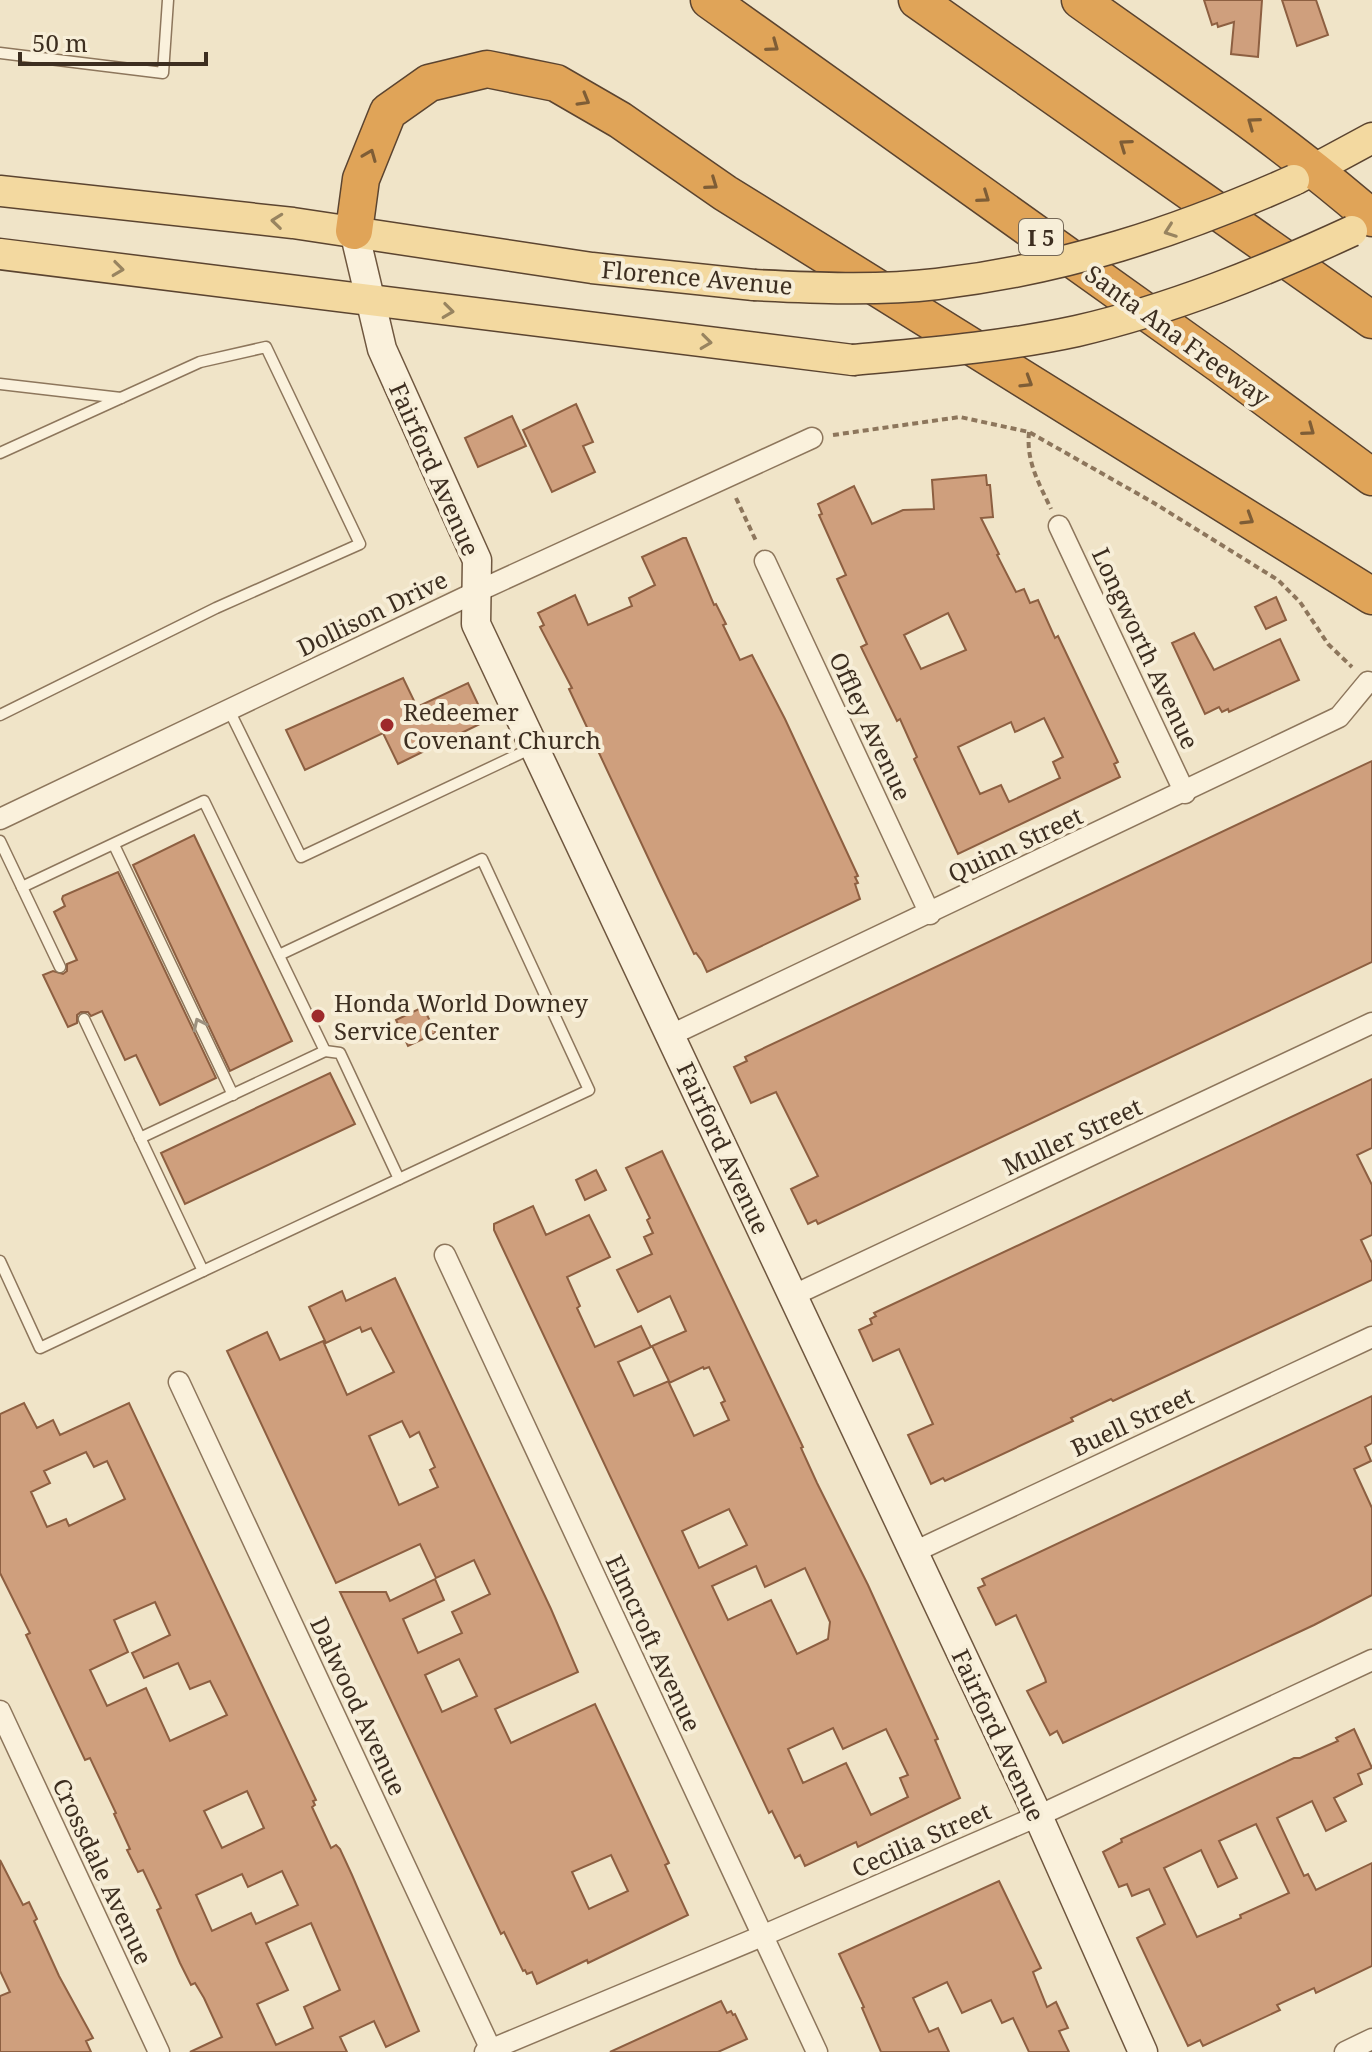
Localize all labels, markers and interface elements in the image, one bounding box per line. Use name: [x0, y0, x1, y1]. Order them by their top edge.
scale bar: [20, 16, 206, 66]
text: 50 m: [32, 26, 88, 59]
one-way arrow: [764, 36, 778, 50]
one-way arrow: [576, 90, 590, 106]
one-way arrow: [1247, 118, 1262, 132]
one-way arrow: [1120, 140, 1134, 155]
one-way arrow: [361, 149, 377, 163]
one-way arrow: [703, 174, 717, 189]
one-way arrow: [976, 187, 990, 202]
one-way arrow: [270, 212, 283, 229]
road number: I 5: [1019, 219, 1063, 255]
one-way arrow: [1164, 222, 1178, 238]
street label: Florence Avenue: [600, 252, 794, 302]
street label: Santa Ana Freeway: [1079, 257, 1277, 414]
one-way arrow: [112, 260, 125, 277]
one-way arrow: [441, 302, 454, 319]
one-way arrow: [700, 333, 713, 350]
one-way arrow: [1018, 373, 1033, 388]
street label: Fairford Avenue: [382, 377, 488, 561]
one-way arrow: [1300, 421, 1315, 435]
one-way arrow: [1239, 510, 1254, 525]
street label: Longworth Avenue: [1085, 542, 1207, 754]
street label: Dollison Drive: [291, 562, 453, 664]
street label: Offley Avenue: [822, 646, 920, 806]
place label: Redeemer Covenant Church: [403, 695, 601, 756]
marker: Redeemer Covenant Church: [378, 716, 396, 734]
street label: Quinn Street: [942, 798, 1088, 890]
place label: Honda World Downey Service Center: [334, 986, 588, 1047]
marker: Honda World Downey Service Center: [309, 1007, 327, 1025]
one-way arrow: [193, 1018, 209, 1032]
street label: Fairford Avenue: [670, 1057, 778, 1239]
street label: Muller Street: [997, 1089, 1147, 1183]
street label: Buell Street: [1065, 1378, 1199, 1464]
street label: Elmcroft Avenue: [599, 1549, 709, 1737]
street label: Dalwood Avenue: [303, 1611, 415, 1801]
street label: Fairford Avenue: [945, 1644, 1053, 1826]
street label: Crossdale Avenue: [45, 1772, 161, 1970]
street label: Cecilia Street: [846, 1794, 996, 1884]

